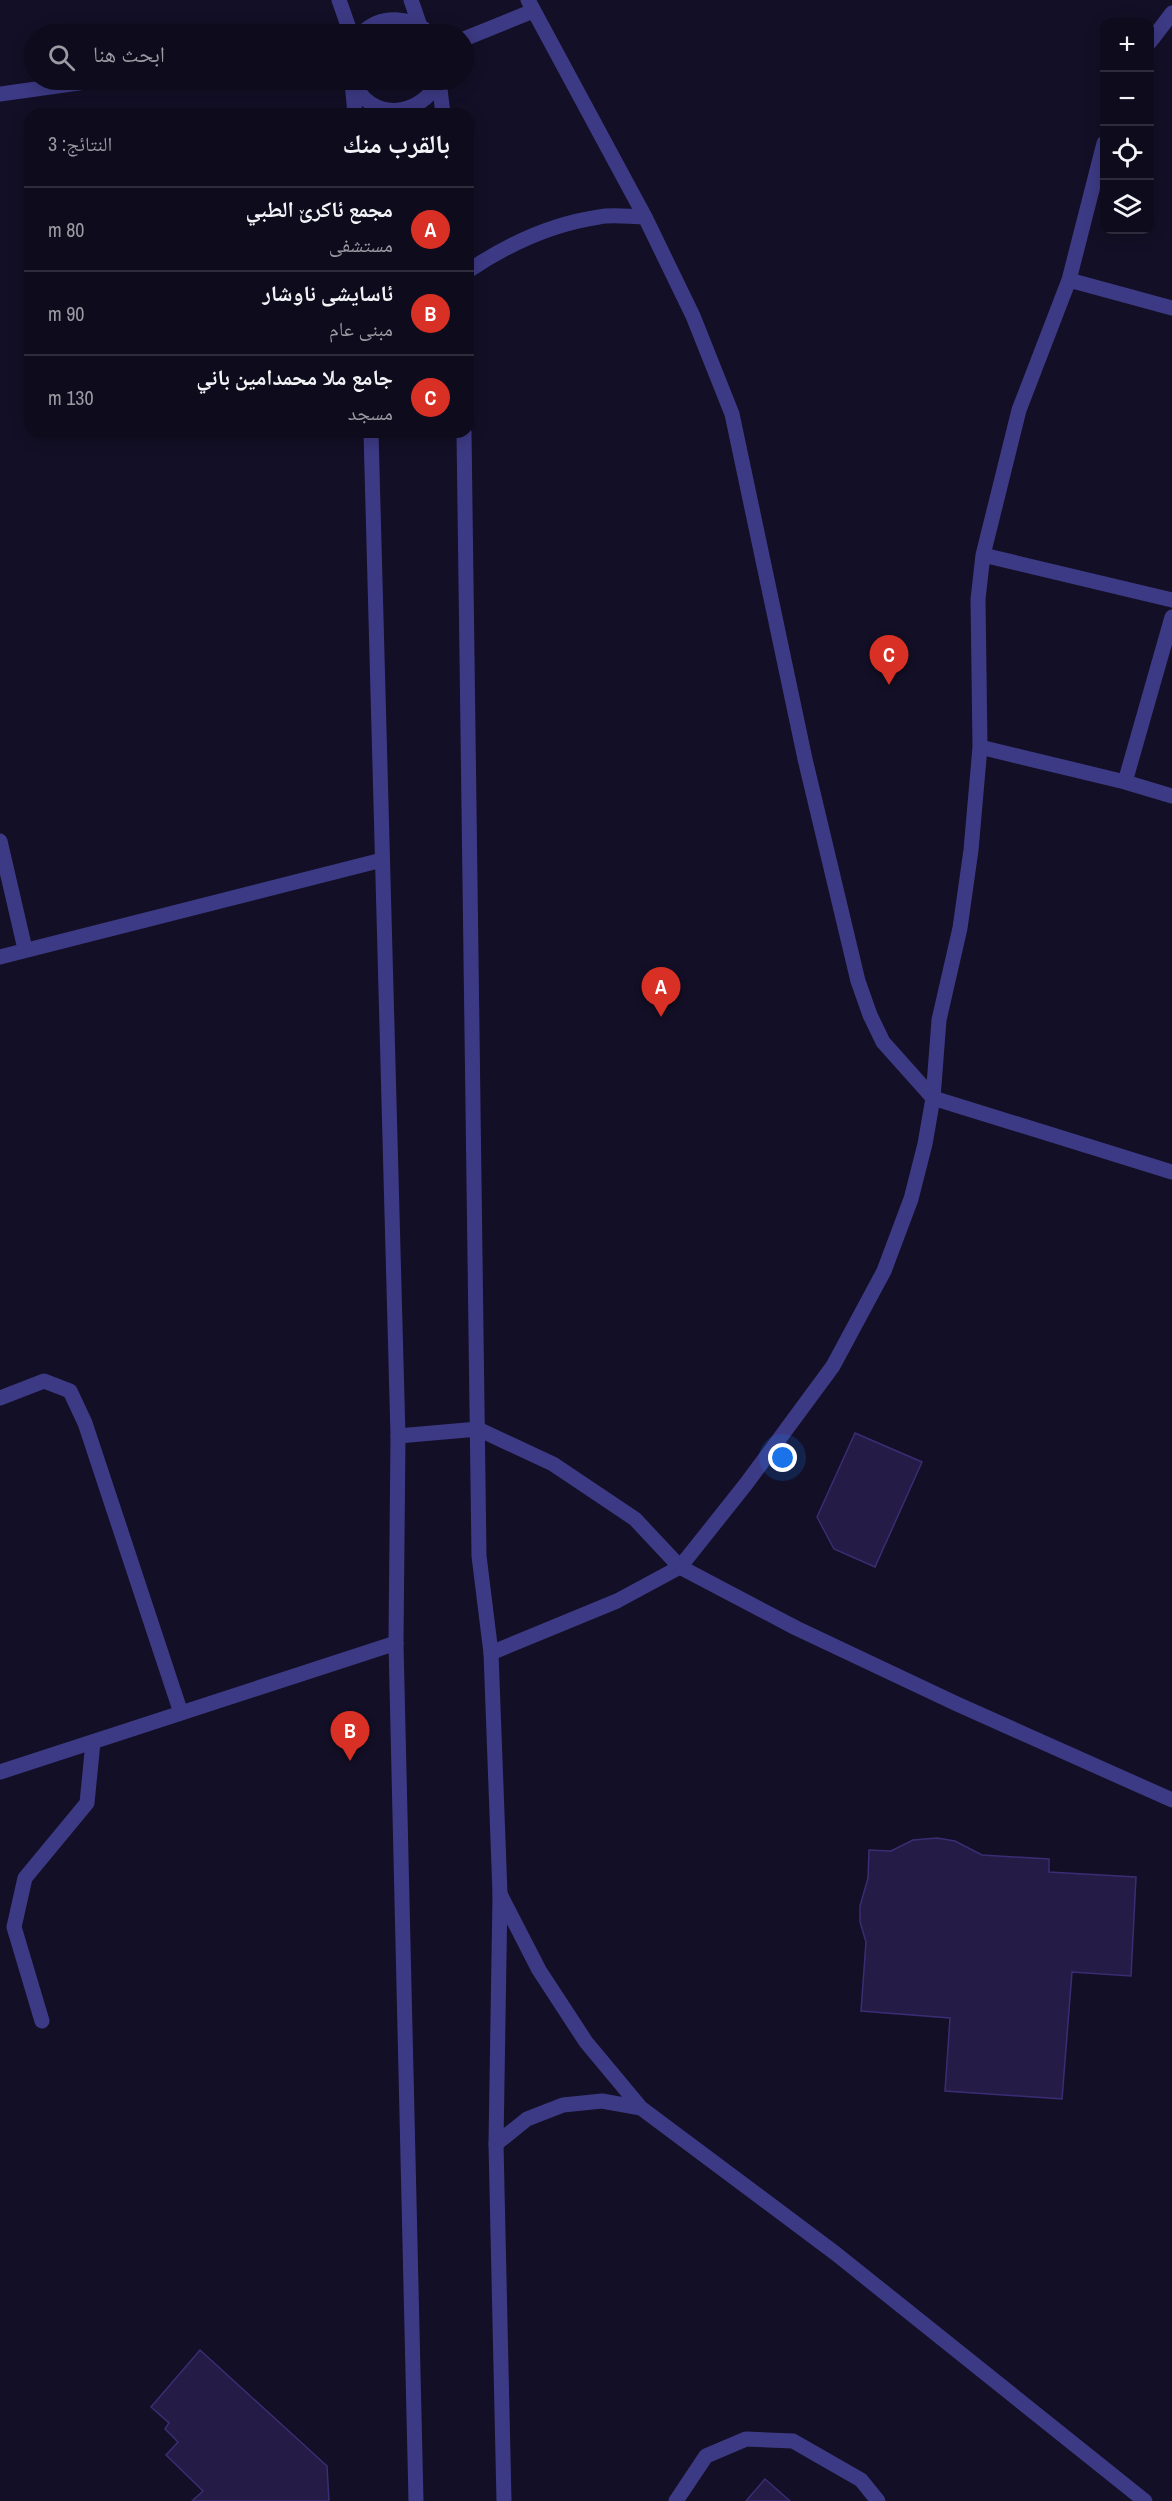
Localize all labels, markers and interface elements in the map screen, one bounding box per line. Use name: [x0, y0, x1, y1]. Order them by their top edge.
map controls: [1100, 18, 1154, 234]
button: +: [1100, 18, 1154, 72]
search box: [24, 24, 474, 90]
text: ابحث هنا: [93, 39, 165, 69]
icon: search: [45, 41, 78, 74]
button: −: [1100, 72, 1154, 126]
text: بالقرب منك: [343, 126, 450, 161]
button: locate: [1100, 126, 1154, 180]
text: النتائج: 3: [48, 130, 112, 157]
button: layers: [1100, 180, 1154, 234]
text: مجمع ئاکرێ الطبي: [246, 194, 393, 224]
text: 80 m: [48, 216, 84, 243]
text: A: [425, 216, 436, 243]
text: مستشفى: [329, 231, 393, 258]
text: ئاسايشى ناوشار: [262, 278, 393, 308]
text: 90 m: [48, 300, 84, 327]
text: B: [425, 300, 436, 327]
text: مبنى عام: [329, 315, 393, 342]
text: جامع ملا محمدامين باني: [196, 362, 393, 392]
text: 130 m: [48, 384, 94, 411]
text: C: [425, 384, 436, 411]
text: مسجد: [348, 399, 393, 426]
pin: C: [870, 636, 908, 685]
pin: A: [642, 968, 680, 1017]
your location: [768, 1443, 797, 1472]
pin: B: [330, 1712, 370, 1761]

